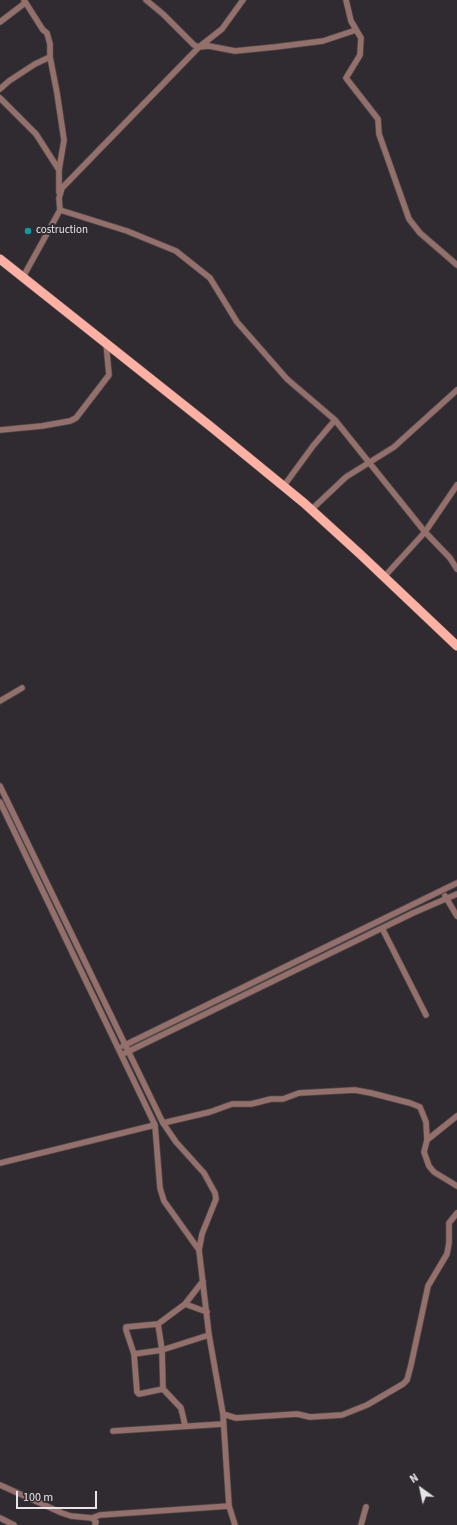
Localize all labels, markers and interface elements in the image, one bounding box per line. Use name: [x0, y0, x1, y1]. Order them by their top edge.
place label: costruction: [36, 224, 88, 238]
marker: costruction: [23, 226, 33, 236]
north arrow: [401, 1469, 441, 1509]
text: N: [407, 1470, 421, 1487]
scale bar: [18, 1483, 99, 1509]
text: 100 m: [23, 1489, 53, 1506]

